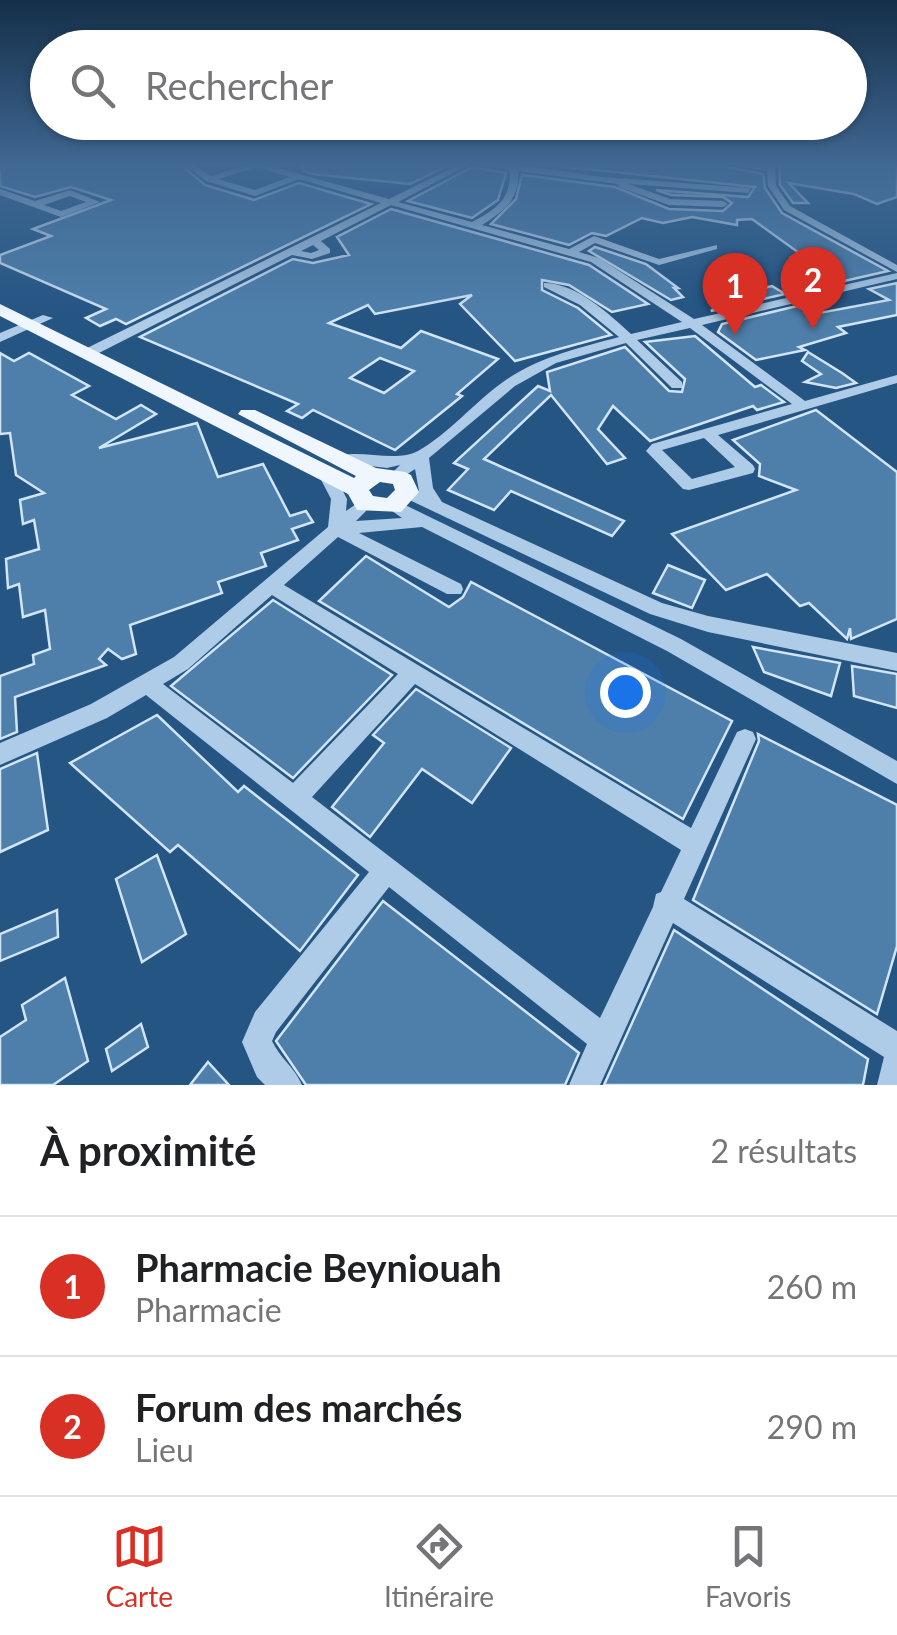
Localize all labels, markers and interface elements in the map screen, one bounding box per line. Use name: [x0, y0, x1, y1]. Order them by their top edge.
search box: [30, 30, 867, 140]
icon: search: [65, 58, 120, 113]
text: Rechercher: [145, 62, 333, 108]
pin: 2: [780, 246, 846, 329]
pin: 1: [702, 252, 768, 335]
your location: [600, 667, 651, 718]
text: À proximité: [40, 1125, 256, 1175]
text: 2 résultats: [711, 1131, 857, 1170]
text: Pharmacie Beyniouah: [135, 1244, 502, 1290]
text: 1: [63, 1267, 82, 1306]
text: 260 m: [767, 1267, 857, 1306]
text: Pharmacie: [135, 1290, 282, 1329]
text: Forum des marchés: [135, 1384, 463, 1430]
text: 2: [63, 1407, 82, 1446]
text: 290 m: [767, 1407, 857, 1446]
text: Lieu: [135, 1430, 194, 1469]
tab: Carte: [105, 1519, 173, 1613]
tab: Itinéraire: [384, 1519, 494, 1613]
tab: Favoris: [705, 1519, 792, 1613]

